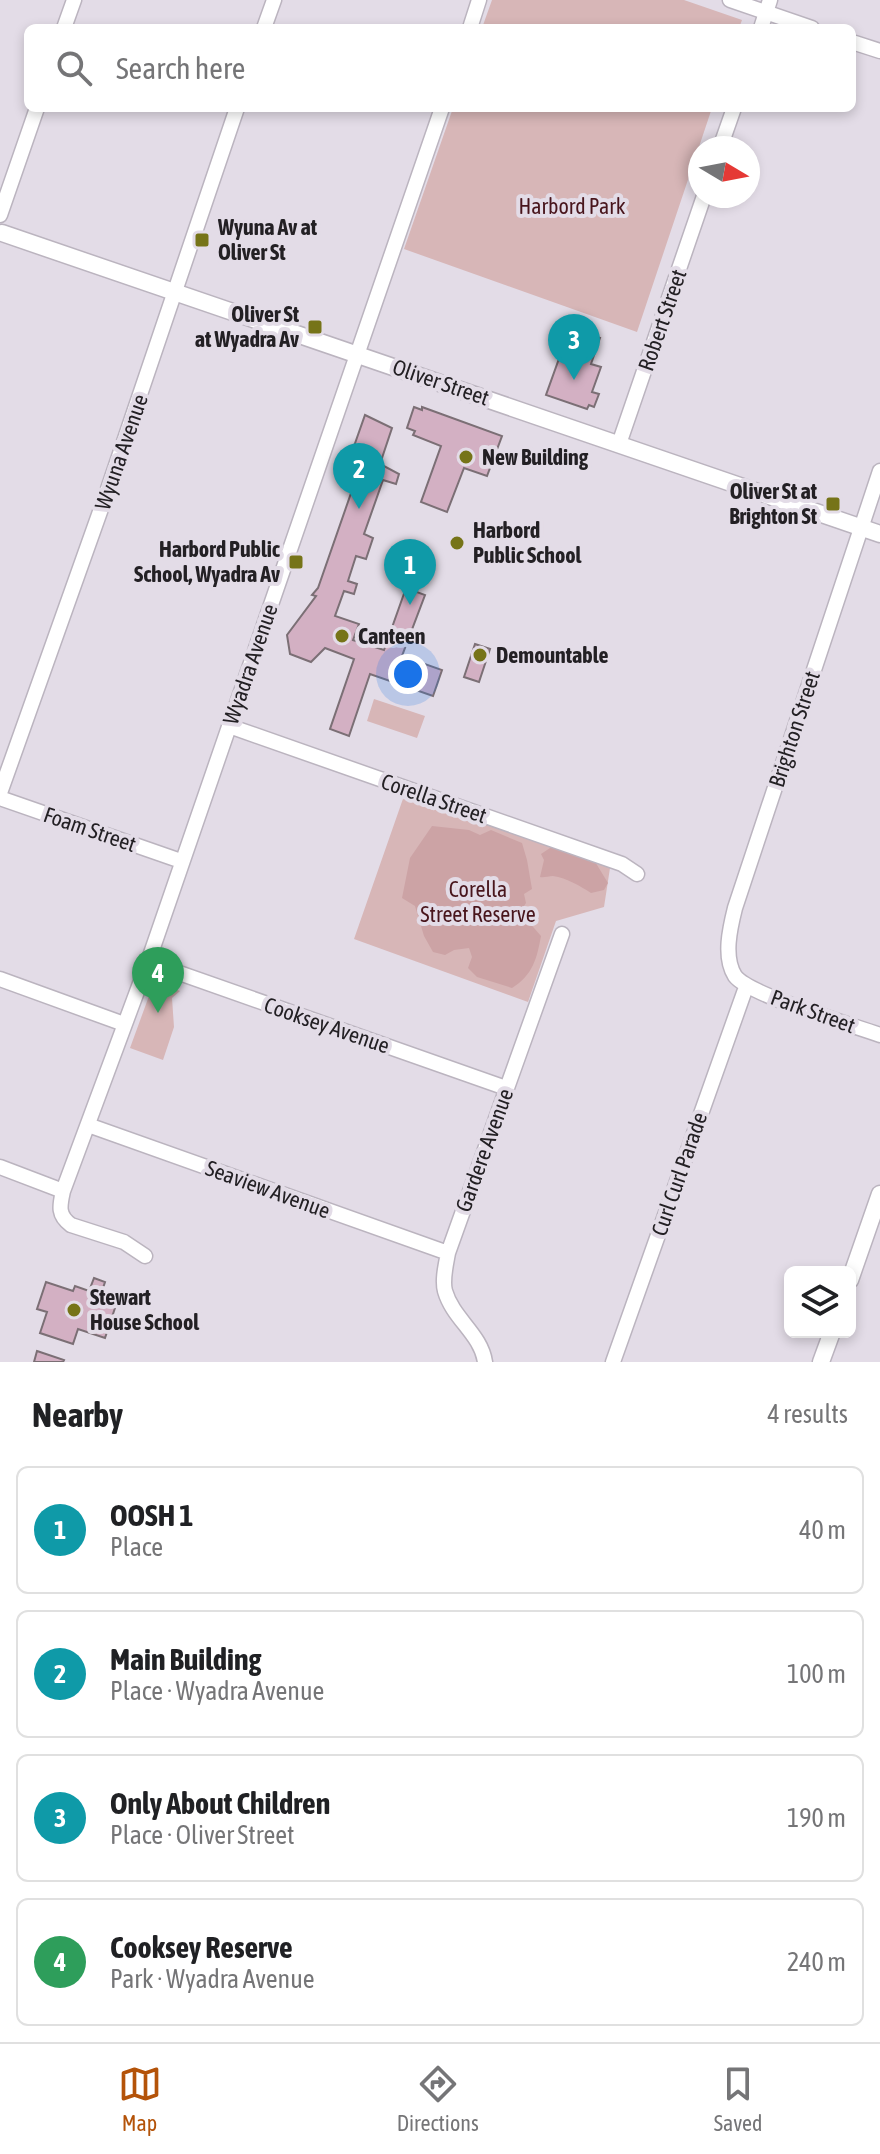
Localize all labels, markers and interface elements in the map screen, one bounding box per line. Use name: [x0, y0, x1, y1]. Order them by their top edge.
search box: [24, 24, 856, 112]
icon: search: [52, 46, 96, 90]
text: Search here: [116, 51, 245, 85]
north arrow: [688, 136, 760, 208]
park label: Harbord Park: [519, 193, 626, 219]
place label: Wyuna Av at Oliver St: [217, 214, 318, 265]
marker: Wyuna Av at Oliver St: [193, 231, 211, 249]
street label: Robert Street: [633, 266, 691, 374]
place label: Oliver St at Wyadra Av: [195, 301, 300, 352]
pin: 3: [548, 314, 600, 380]
marker: Oliver St at Wyadra Av: [306, 318, 324, 336]
street label: Oliver Street: [389, 353, 493, 411]
street label: Wyuna Avenue: [89, 391, 153, 513]
pin: 2: [333, 443, 385, 509]
place label: New Building: [482, 444, 589, 470]
marker: New Building: [457, 448, 475, 466]
place label: Oliver St at Brighton St: [729, 478, 818, 529]
marker: Oliver St at Brighton St: [824, 495, 842, 513]
place label: Harbord Public School: [473, 517, 583, 568]
marker: Harbord Public School: [448, 534, 466, 552]
place label: Harbord Public School, Wyadra Av: [134, 536, 281, 587]
pin: 1: [384, 539, 436, 605]
marker: Harbord Public School, Wyadra Av: [287, 553, 305, 571]
street label: Wyadra Avenue: [217, 600, 283, 728]
place label: Canteen: [358, 623, 425, 649]
marker: Canteen: [333, 627, 351, 645]
place label: Demountable: [496, 642, 608, 668]
marker: Demountable: [471, 646, 489, 664]
your location: [388, 654, 428, 694]
street label: Brighton Street: [763, 668, 825, 790]
street label: Corella Street: [378, 768, 490, 828]
street label: Foam Street: [40, 801, 140, 857]
park label: Corella Street Reserve: [420, 876, 536, 927]
pin: 4: [132, 947, 184, 1013]
street label: Park Street: [767, 984, 859, 1038]
street label: Cooksey Avenue: [261, 991, 393, 1059]
street label: Gardere Avenue: [450, 1085, 518, 1215]
street label: Curl Curl Parade: [646, 1109, 712, 1239]
street label: Seaview Avenue: [202, 1154, 334, 1224]
map controls: [784, 1266, 856, 1338]
button: layers: [784, 1266, 856, 1338]
place label: Stewart House School: [90, 1284, 200, 1335]
marker: Stewart House School: [65, 1301, 83, 1319]
text: Nearby: [32, 1395, 123, 1434]
text: 4 results: [767, 1399, 848, 1429]
text: OOSH 1: [110, 1498, 193, 1532]
text: 1: [54, 1515, 66, 1545]
text: 40 m: [799, 1515, 846, 1545]
text: Place: [110, 1532, 163, 1562]
text: Main Building: [110, 1642, 261, 1676]
text: 2: [54, 1659, 66, 1689]
text: 100 m: [787, 1659, 846, 1689]
text: Place · Wyadra Avenue: [110, 1676, 324, 1706]
text: Only About Children: [110, 1786, 330, 1820]
text: 3: [54, 1803, 66, 1833]
text: 190 m: [787, 1803, 846, 1833]
text: Place · Oliver Street: [110, 1820, 294, 1850]
text: Cooksey Reserve: [110, 1930, 293, 1964]
text: 4: [54, 1947, 66, 1977]
text: 240 m: [787, 1947, 846, 1977]
text: Park · Wyadra Avenue: [110, 1964, 315, 1994]
tab: Map: [118, 2062, 162, 2136]
tab: Directions: [397, 2062, 479, 2136]
tab: Saved: [714, 2062, 762, 2136]

